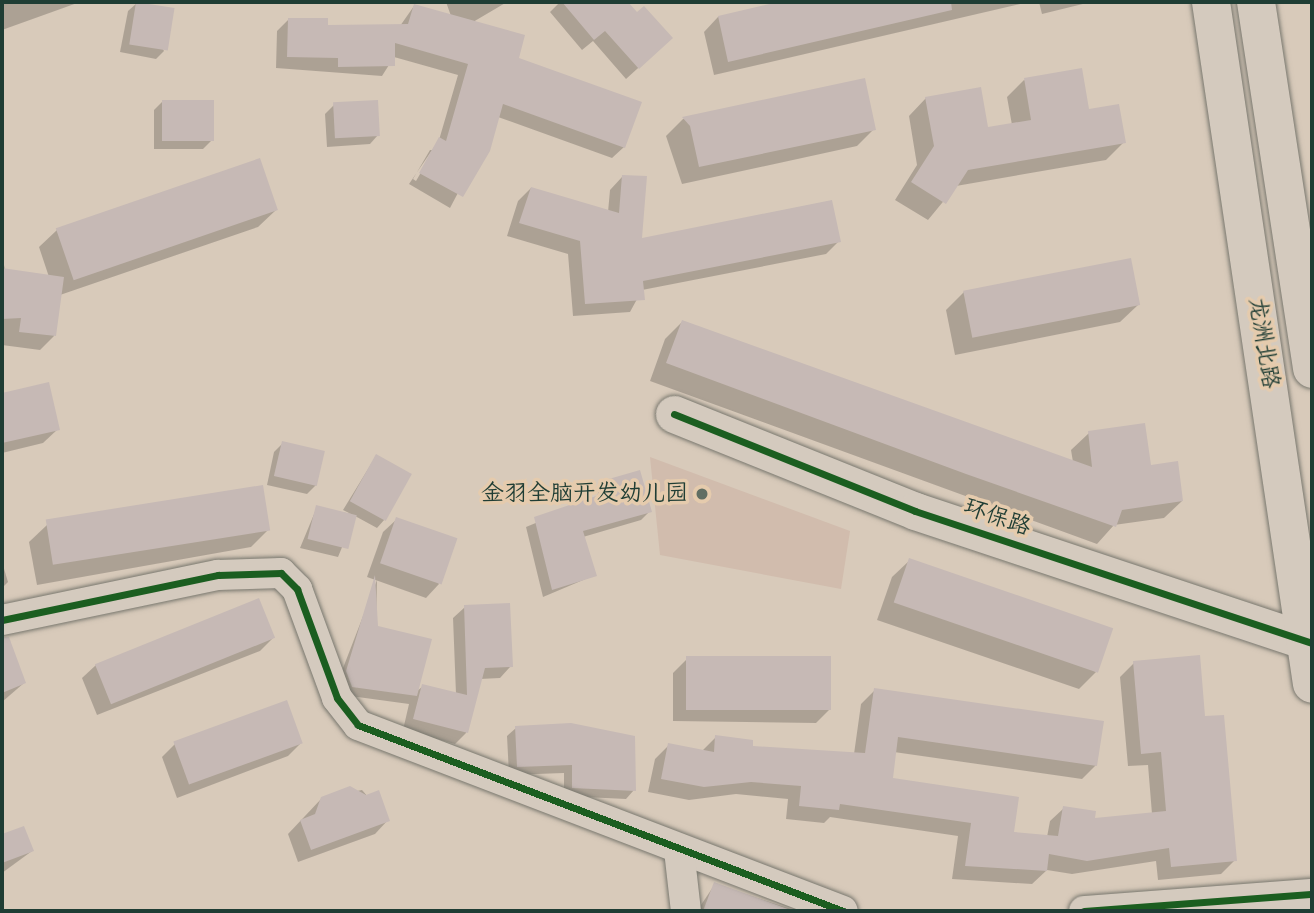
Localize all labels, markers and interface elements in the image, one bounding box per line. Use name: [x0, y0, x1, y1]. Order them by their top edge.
street label: 龙洲北路: [1242, 295, 1284, 391]
place label: 金羽全脑开发幼儿园: [481, 480, 688, 508]
marker: 金羽全脑开发幼儿园: [694, 486, 710, 502]
street label: 环保路: [960, 494, 1034, 542]

